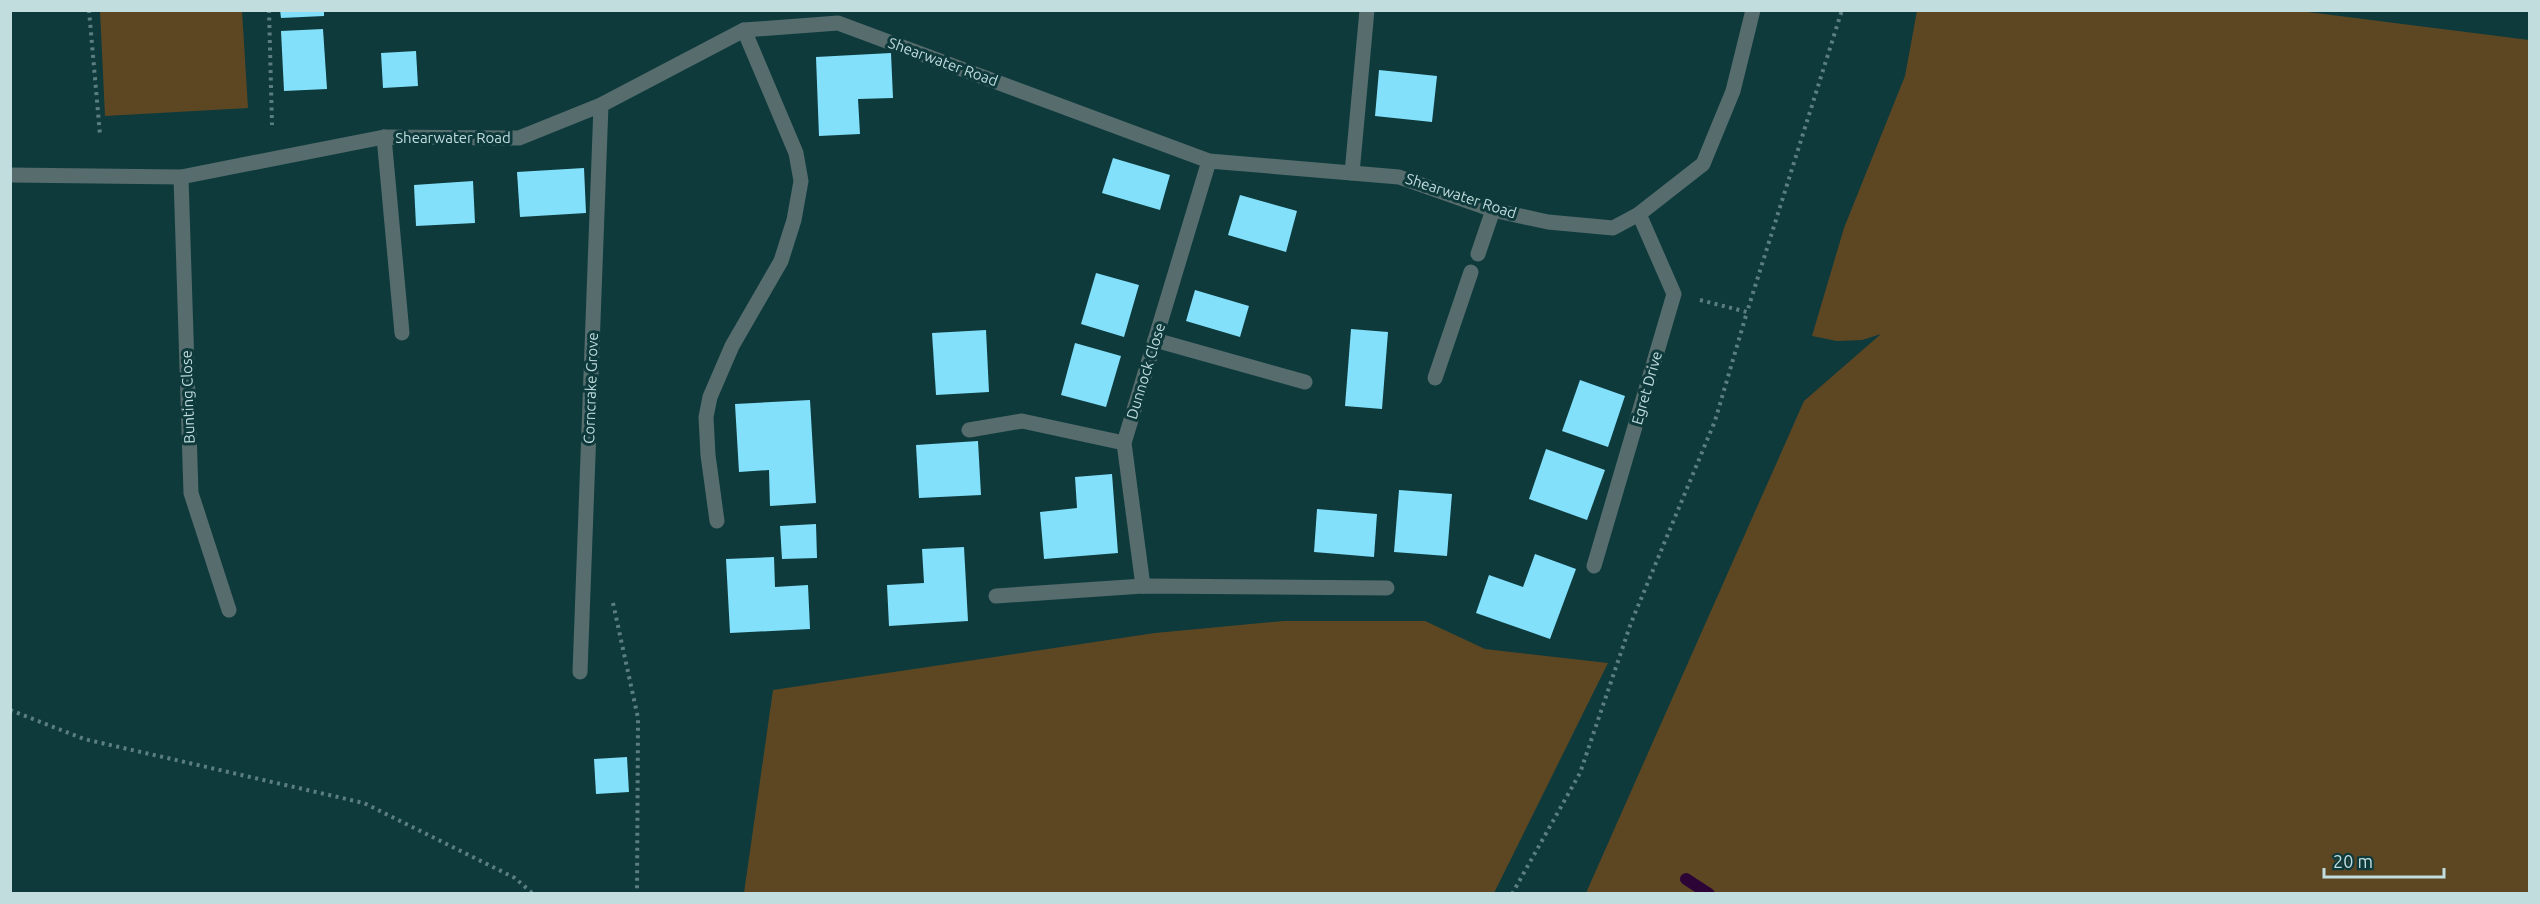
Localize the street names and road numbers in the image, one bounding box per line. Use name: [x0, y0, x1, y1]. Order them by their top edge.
street label: Shearwater Road: [886, 34, 1000, 89]
street label: Shearwater Road: [395, 129, 511, 146]
street label: Shearwater Road: [1404, 170, 1519, 221]
street label: Dunnock Close: [1123, 321, 1168, 421]
street label: Corncrake Grove: [580, 332, 601, 444]
street label: Egret Drive: [1628, 349, 1665, 427]
street label: Bunting Close: [177, 350, 198, 444]

